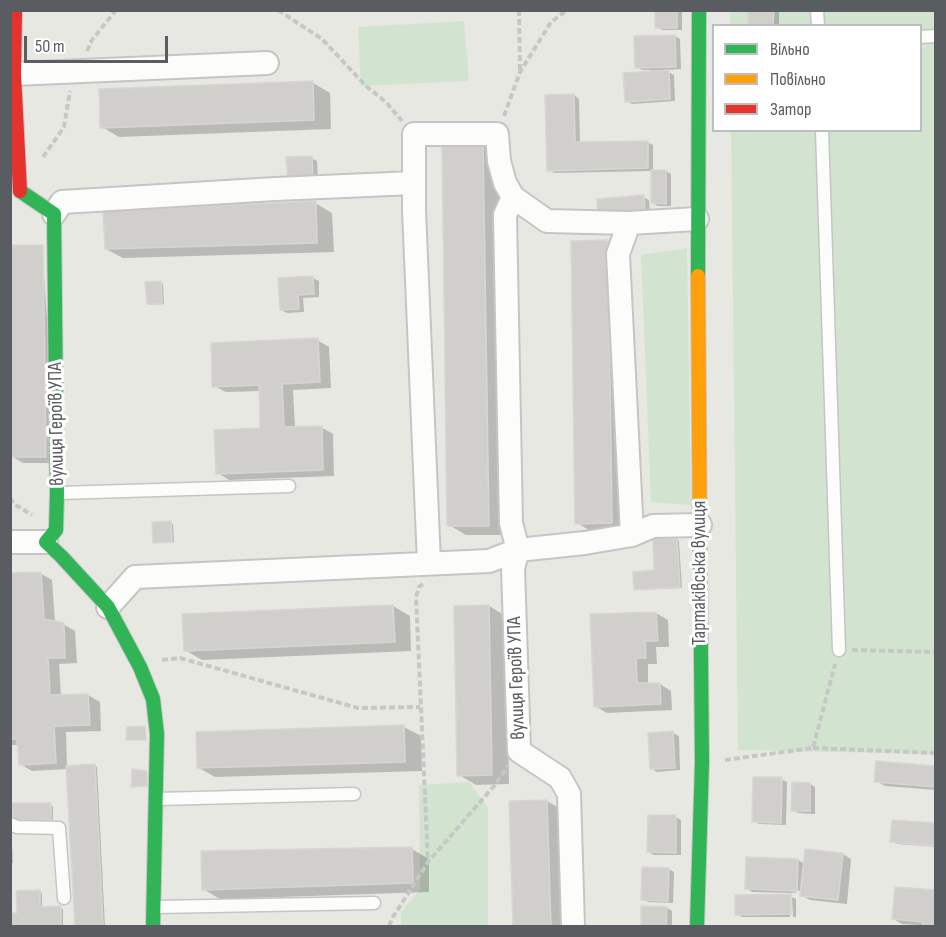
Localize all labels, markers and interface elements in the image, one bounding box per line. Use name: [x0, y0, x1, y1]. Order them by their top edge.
scale bar: [27, 24, 171, 62]
legend: [712, 24, 922, 132]
text: 50 m: [35, 36, 65, 57]
text: Вільно: [770, 39, 810, 60]
text: Повільно: [770, 69, 826, 90]
text: Затор: [770, 99, 811, 120]
street label: вулиця Героїв УПА: [44, 362, 70, 486]
street label: Тартаківська вулиця: [688, 501, 712, 645]
street label: вулиця Героїв УПА: [503, 616, 531, 740]

